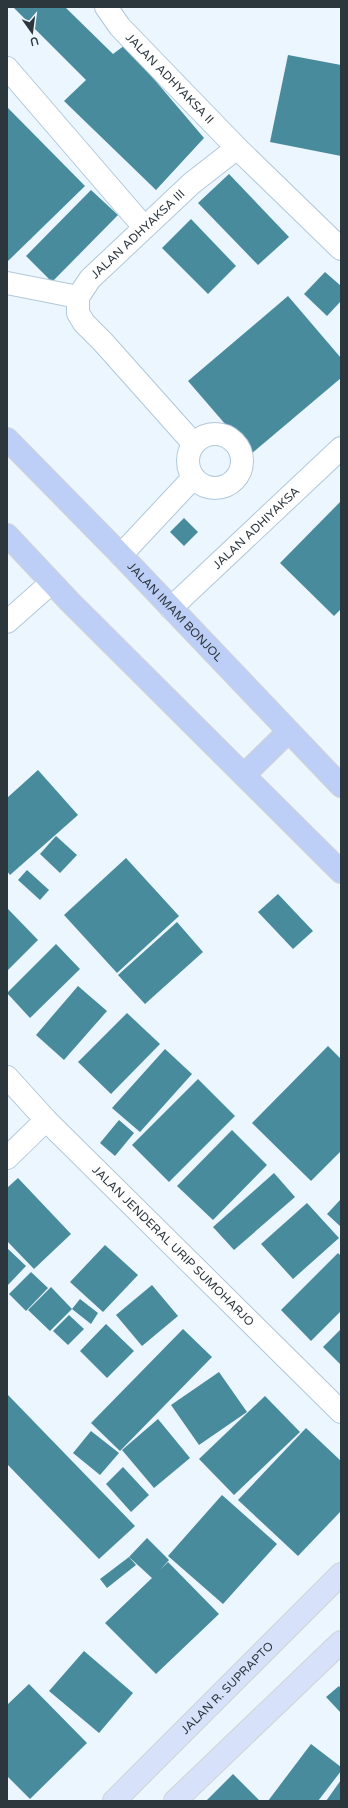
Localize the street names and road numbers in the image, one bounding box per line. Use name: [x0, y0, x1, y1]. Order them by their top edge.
street label: JALAN ADHYAKSA II: [123, 30, 217, 127]
street label: JALAN ADHYAKSA III: [88, 187, 188, 282]
street label: JALAN ADHIYAKSA: [210, 484, 302, 572]
street label: JALAN IMAM BONJOL: [125, 559, 226, 664]
street label: JALAN JENDERAL URIP SUMOHARJO: [89, 1163, 257, 1329]
street label: JALAN R. SUPRAPTO: [178, 1639, 276, 1737]

